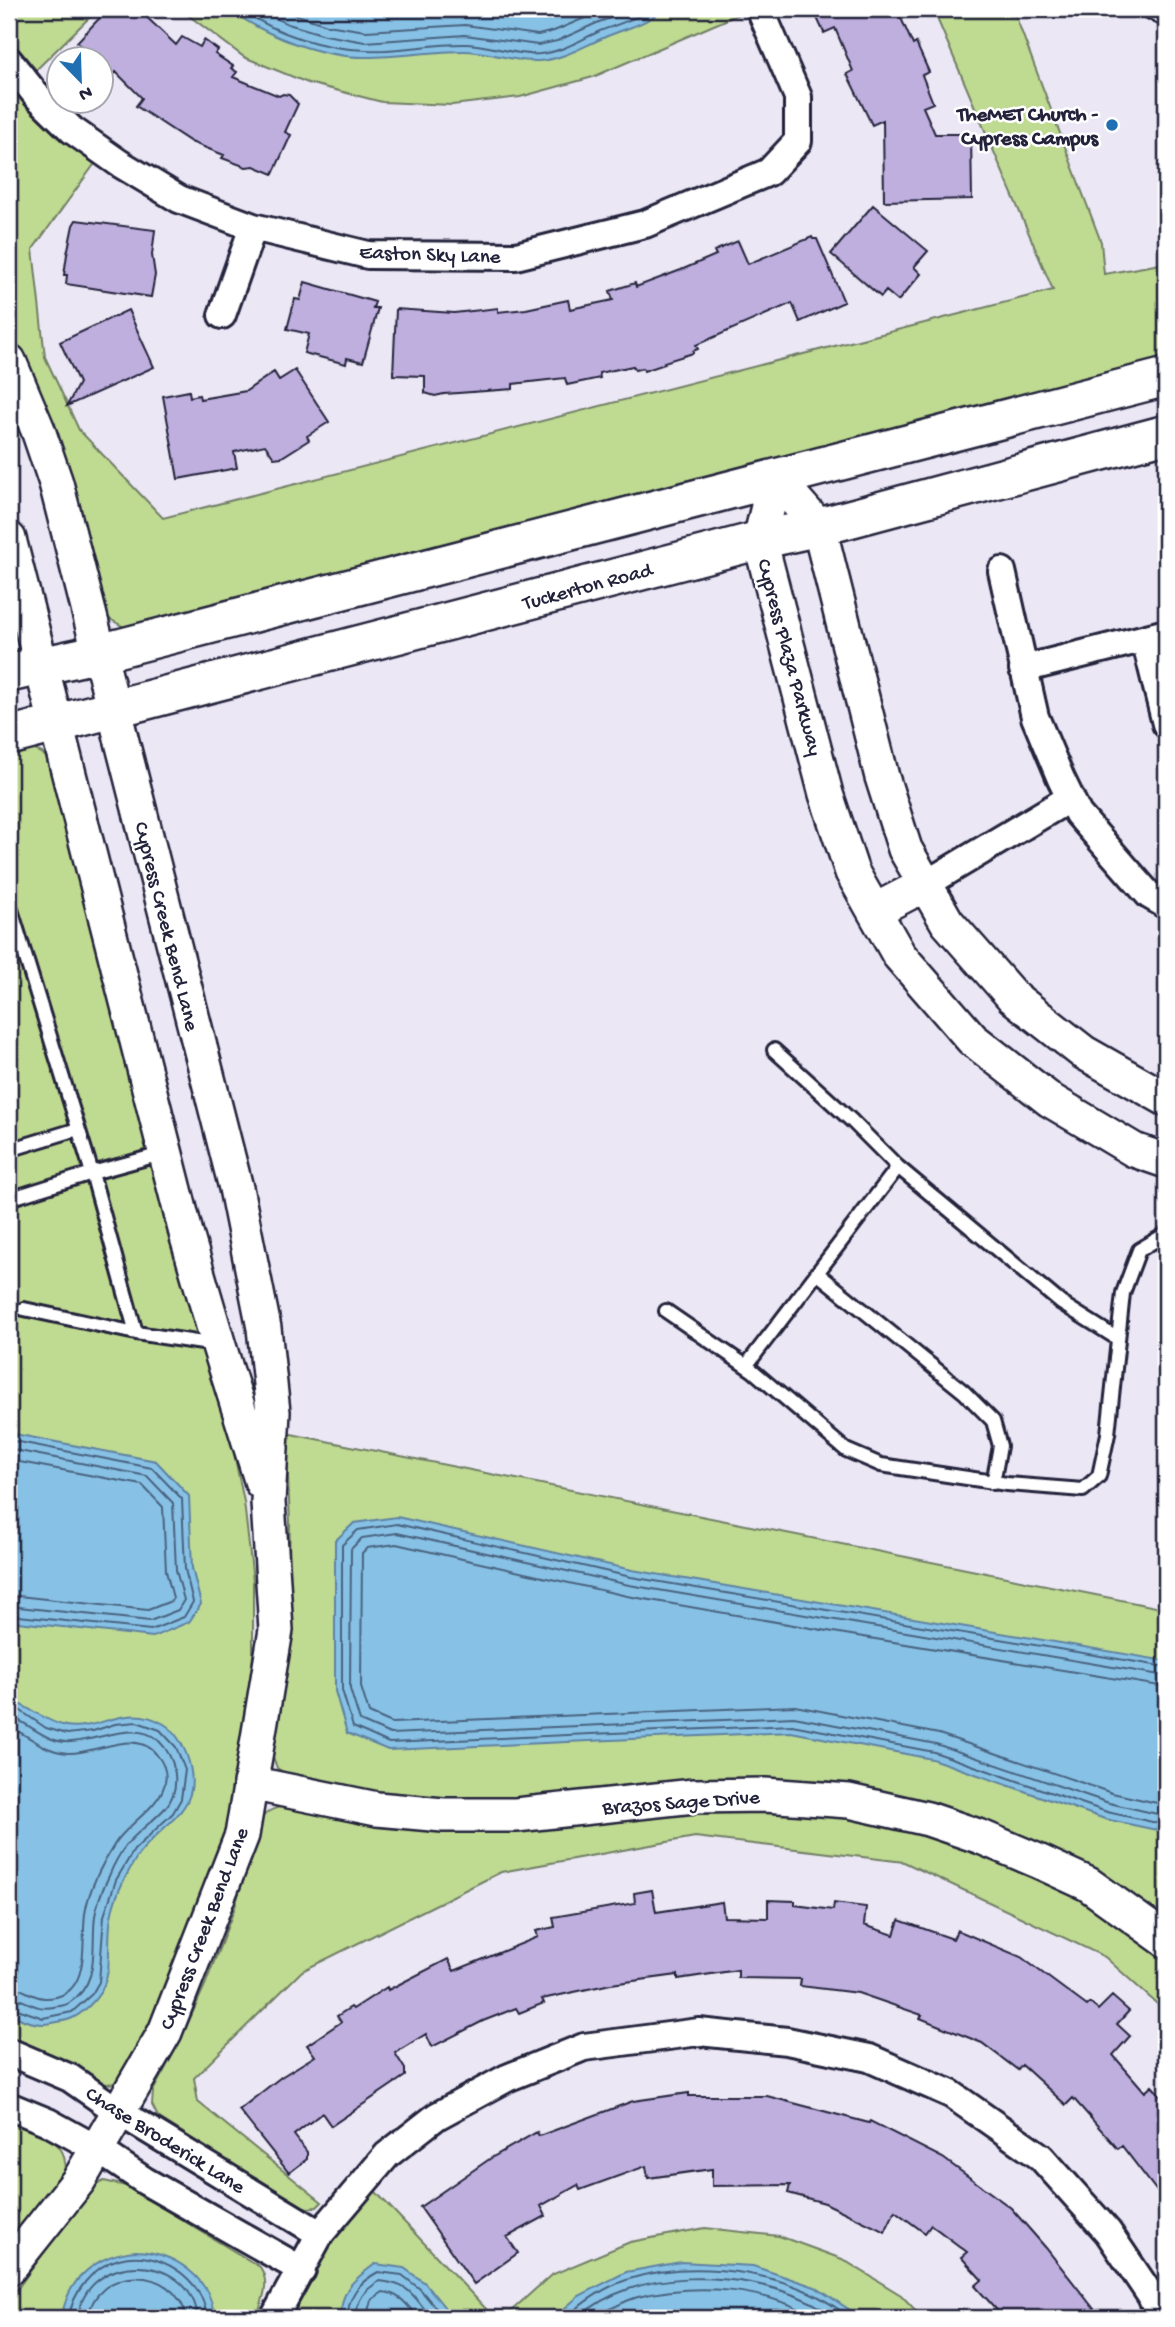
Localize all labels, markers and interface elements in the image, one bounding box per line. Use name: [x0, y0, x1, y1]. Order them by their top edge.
north arrow: [46, 46, 116, 116]
text: N: [75, 79, 95, 105]
place label: TheMET Church - Cypress Campus: [955, 104, 1099, 153]
marker: TheMET Church - Cypress Campus: [1104, 117, 1120, 133]
street label: Easton Sky Lane: [359, 242, 502, 271]
street label: Cypress Plaza Parkway: [749, 557, 826, 759]
street label: Tuckerton Road: [519, 559, 657, 618]
street label: Cypress Creek Bend Lane: [127, 820, 203, 1035]
street label: Brazos Sage Drive: [601, 1786, 762, 1823]
street label: Cypress Creek Bend Lane: [156, 1824, 257, 2034]
street label: Chase Broderick Lane: [80, 2083, 250, 2202]

